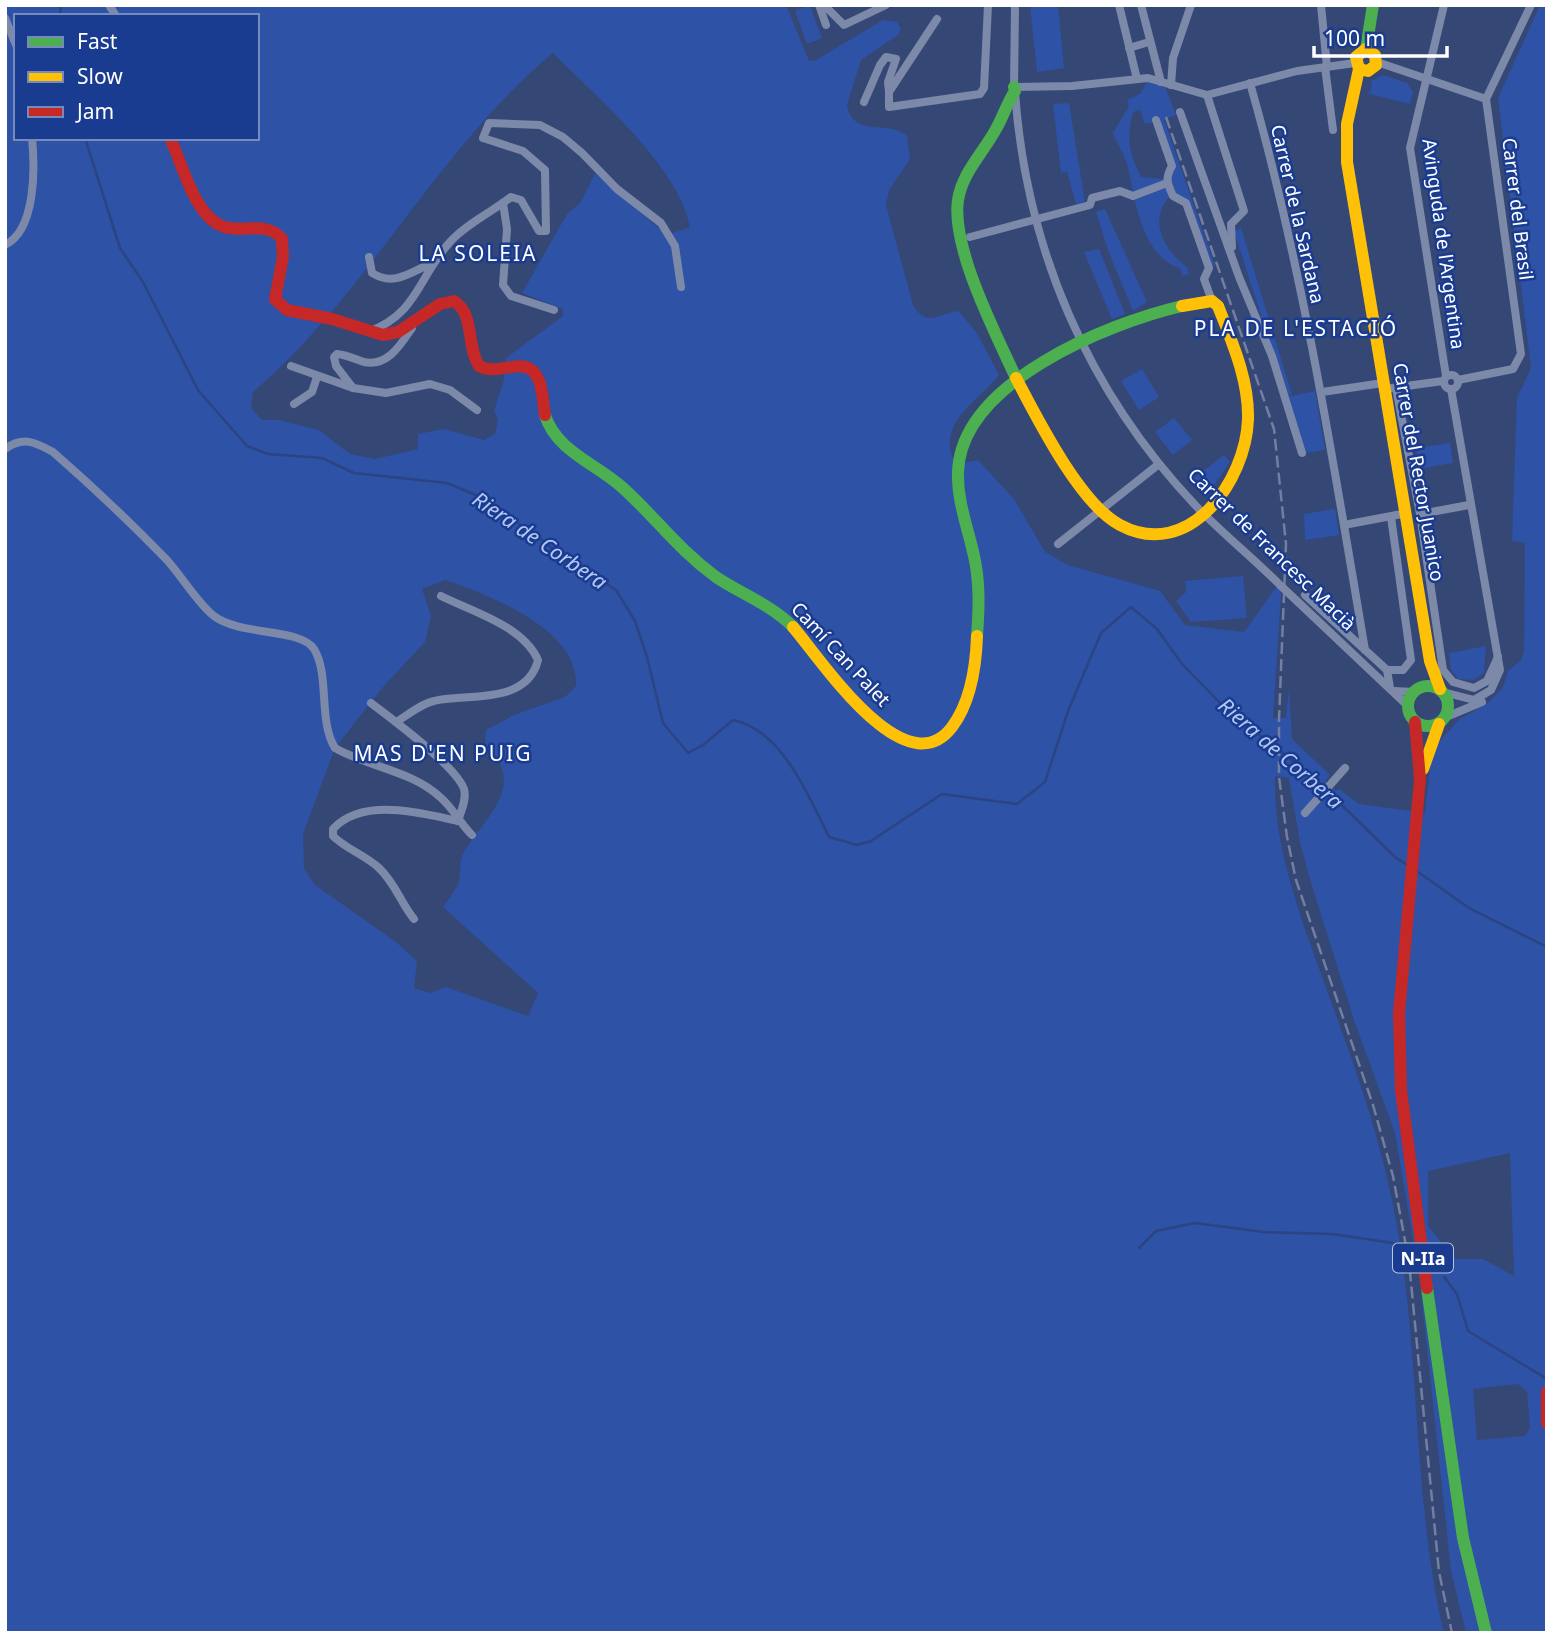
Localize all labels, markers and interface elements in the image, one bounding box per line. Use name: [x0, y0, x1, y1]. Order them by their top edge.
legend: [14, 14, 259, 140]
scale bar: [1314, 14, 1447, 58]
text: 100 m: [1324, 24, 1385, 52]
text: Fast: [77, 27, 118, 55]
text: Slow: [77, 62, 123, 90]
text: Jam: [75, 97, 114, 125]
street label: Carrer de la Sardana: [1265, 122, 1331, 306]
street label: Carrer del Brasil: [1496, 136, 1540, 282]
street label: Avinguda de l'Argentina: [1416, 137, 1472, 351]
district label: LA SOLEIA: [418, 239, 538, 267]
district label: PLA DE L'ESTACIÓ: [1194, 314, 1398, 342]
street label: Carrer del Rector Juanico: [1387, 361, 1451, 583]
street label: Carrer de Francesc Macià: [1182, 462, 1362, 636]
water label: Riera de Corbera: [467, 485, 613, 595]
street label: Camí Can Palet: [786, 596, 896, 712]
water label: Riera de Corbera: [1213, 691, 1349, 815]
district label: MAS D'EN PUIG: [353, 739, 533, 767]
road number: N-IIa: [1393, 1244, 1453, 1273]

